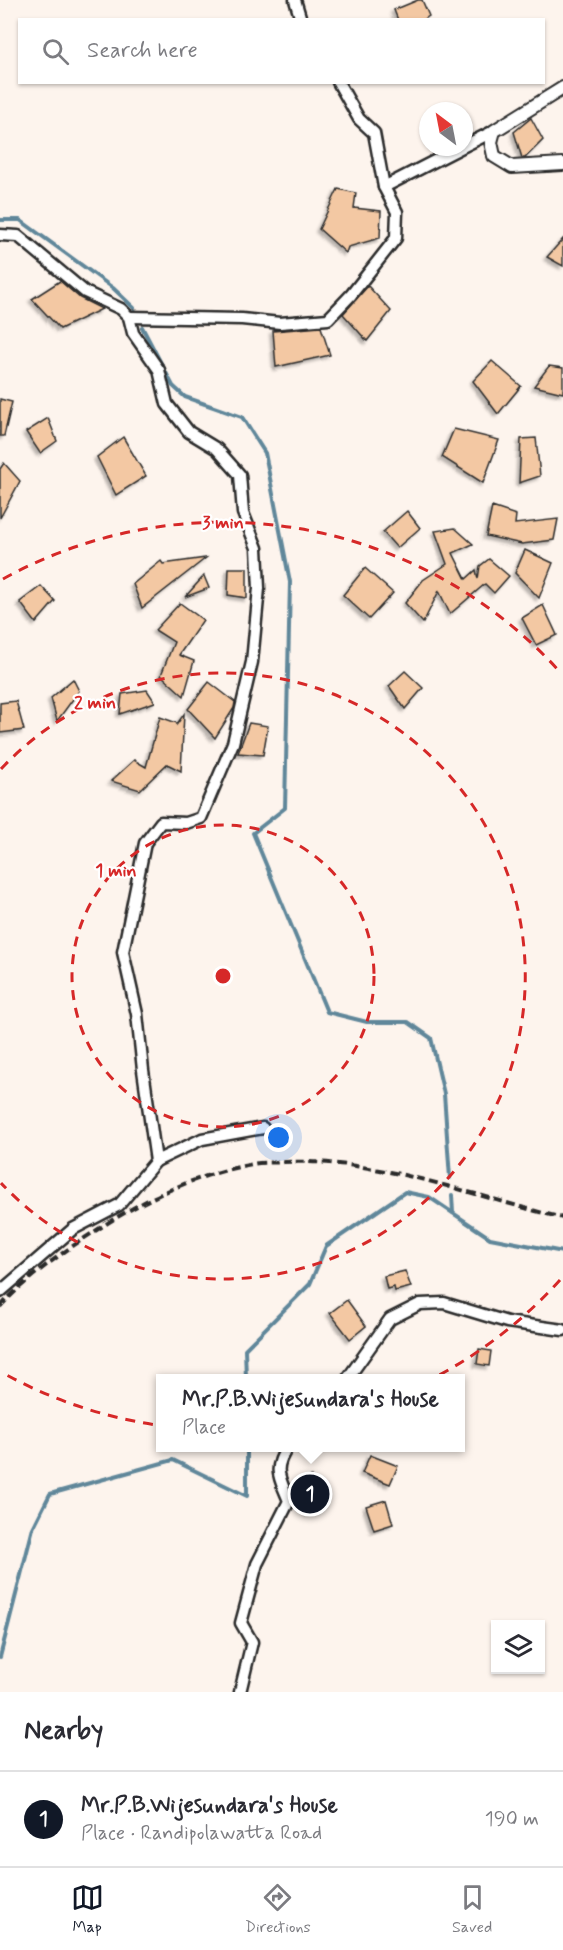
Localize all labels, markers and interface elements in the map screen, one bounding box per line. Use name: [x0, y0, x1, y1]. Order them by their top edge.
search box: [18, 18, 545, 84]
icon: search: [39, 35, 72, 68]
text: Search here: [87, 37, 198, 65]
north arrow: [419, 102, 473, 156]
text: 3 min: [202, 511, 244, 535]
text: 2 min: [74, 691, 116, 715]
text: 1 min: [95, 859, 137, 883]
centre of rings: [213, 966, 233, 986]
your location: [264, 1123, 293, 1152]
popup: [156, 1374, 465, 1452]
text: Mr.P.B.Wijesundara's House: [182, 1386, 439, 1414]
text: Place: [182, 1414, 226, 1441]
pin: 1: [290, 1472, 330, 1516]
map controls: [491, 1620, 545, 1674]
button: layers: [491, 1620, 545, 1674]
text: Nearby: [24, 1714, 103, 1748]
text: Mr.P.B.Wijesundara's House: [81, 1792, 338, 1820]
text: 1: [39, 1806, 48, 1833]
text: 190 m: [485, 1806, 539, 1833]
text: Place · Randipolawatta Road: [81, 1820, 322, 1847]
tab: Map: [71, 1881, 104, 1938]
tab: Directions: [245, 1881, 311, 1938]
tab: Saved: [452, 1881, 492, 1938]

